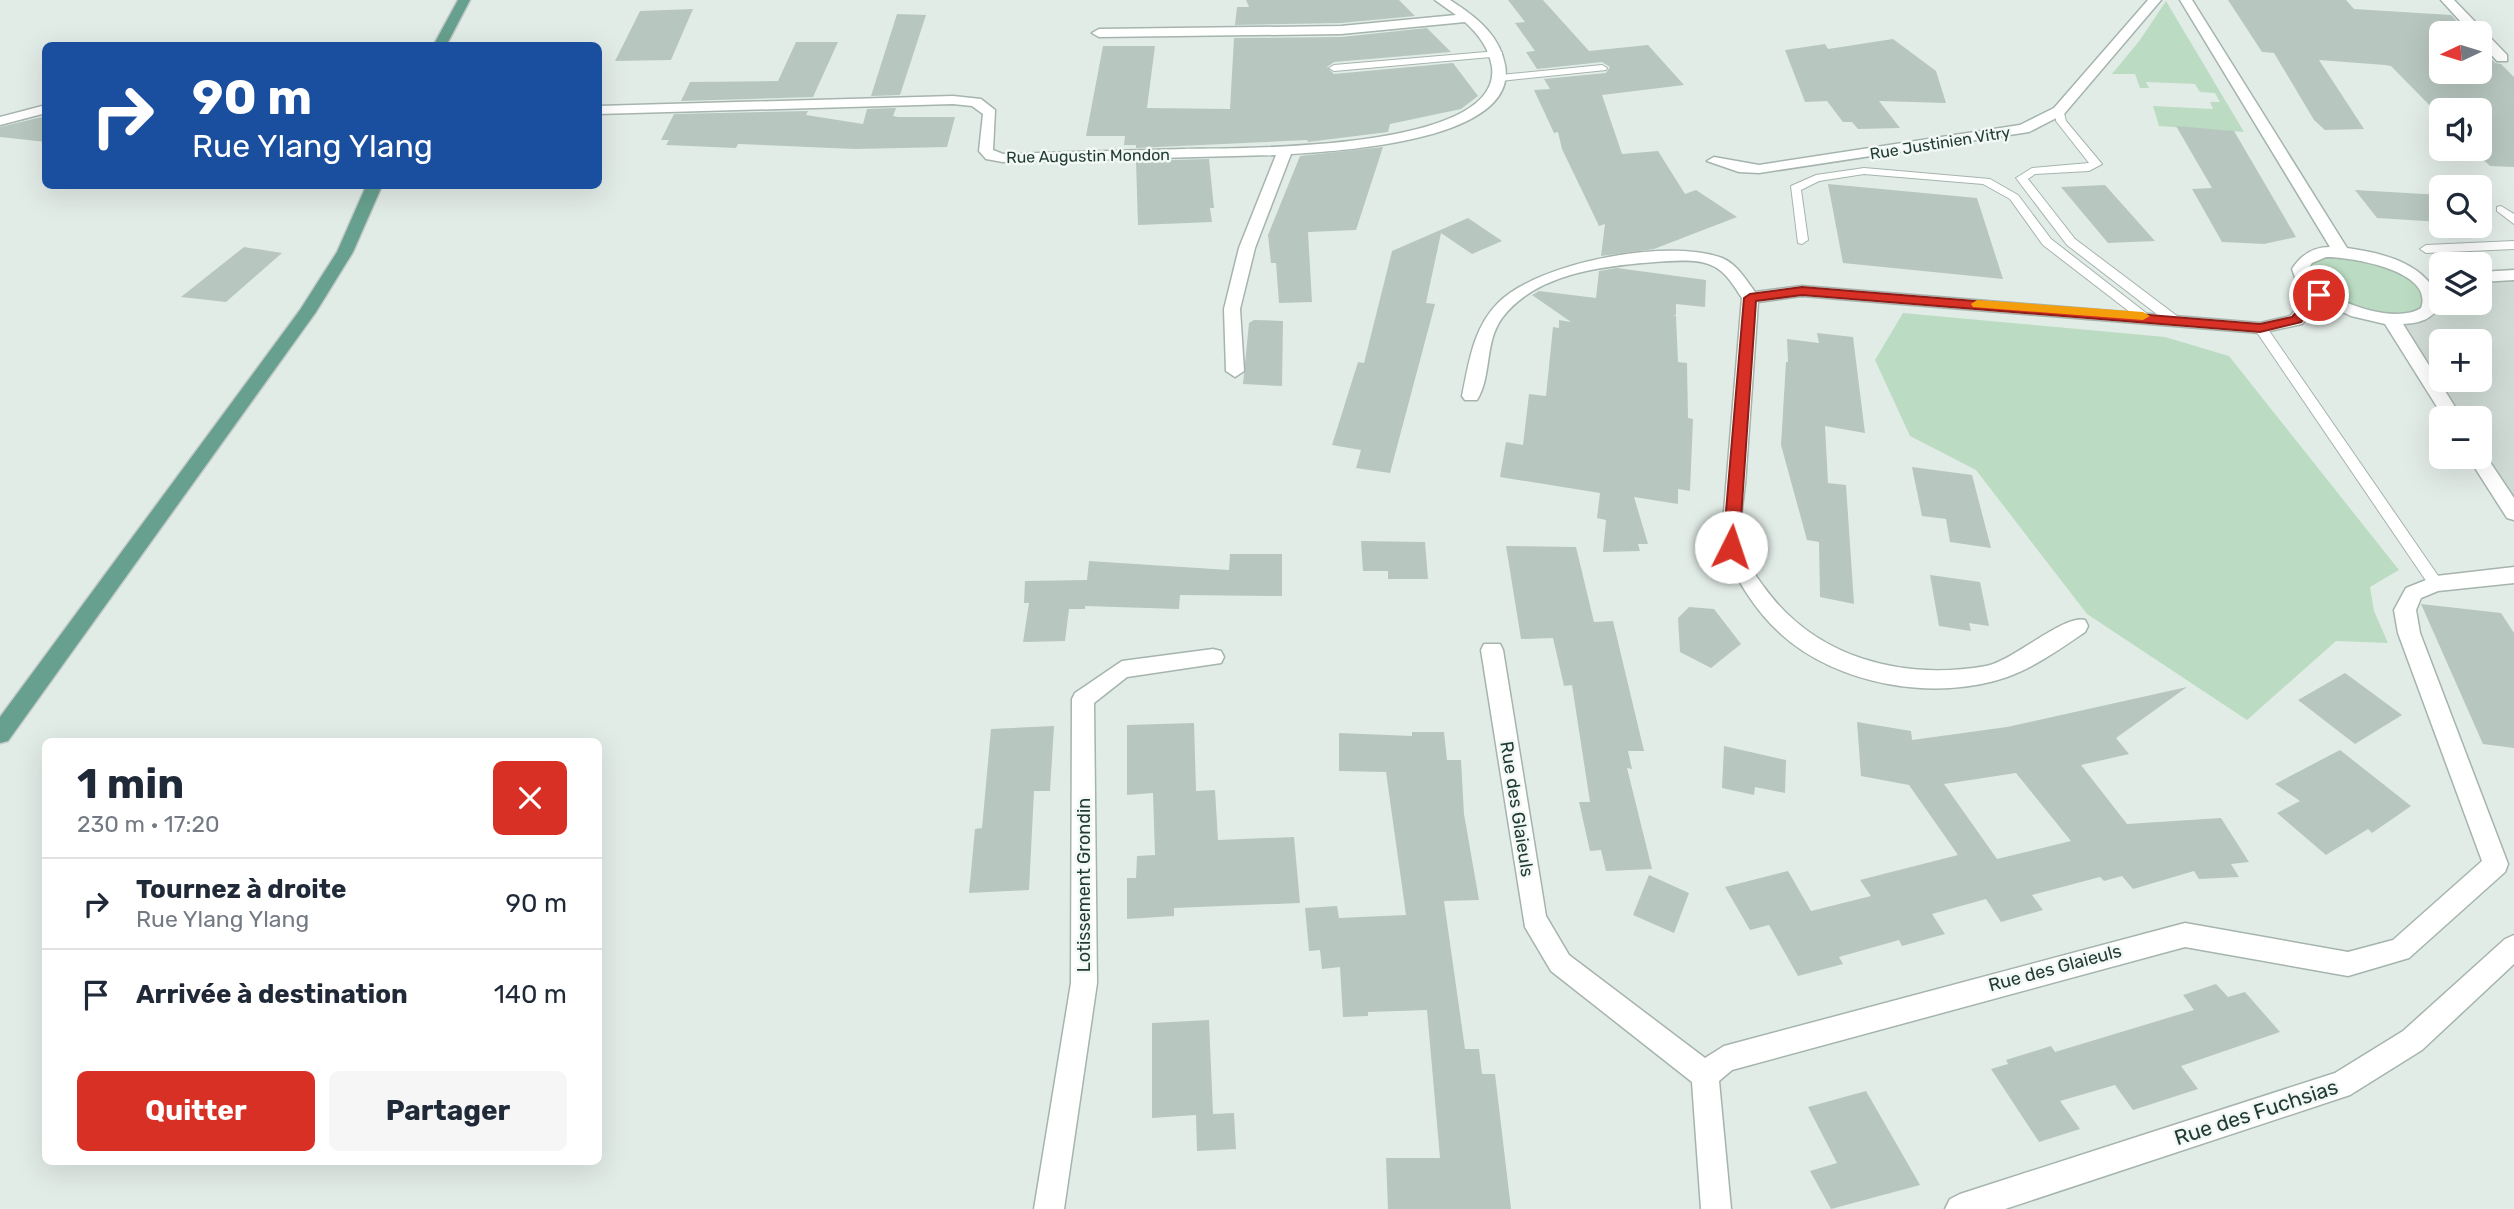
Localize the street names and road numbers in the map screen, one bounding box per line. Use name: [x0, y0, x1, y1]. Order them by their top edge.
street label: Rue Justinien Vitry: [1868, 122, 2012, 164]
street label: Rue Augustin Mondon: [1006, 145, 1170, 167]
street label: Rue des Glaieuls: [1495, 740, 1539, 878]
street label: Lotissement Grondin: [1073, 798, 1095, 972]
street label: Rue des Glaieuls: [1986, 940, 2124, 996]
street label: Rue des Fuchsias: [2171, 1074, 2341, 1150]

